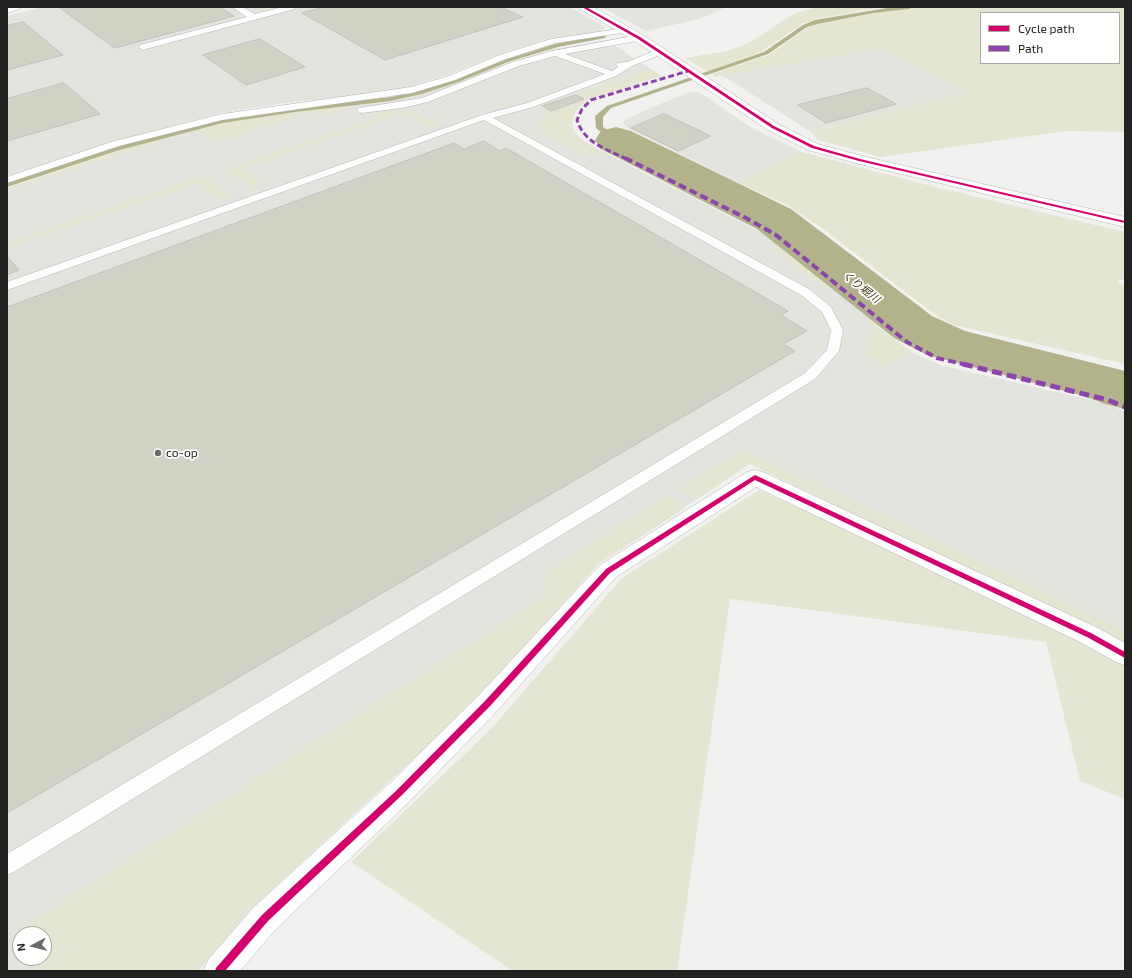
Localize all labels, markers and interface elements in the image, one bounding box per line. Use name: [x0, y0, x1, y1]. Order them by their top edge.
legend: [980, 12, 1120, 64]
text: Cycle path: [1018, 21, 1075, 35]
text: Path: [1018, 41, 1043, 55]
water label: くり堀川: [840, 268, 882, 306]
place label: co-op: [166, 446, 198, 460]
marker: co-op: [153, 448, 163, 458]
north arrow: [12, 926, 52, 966]
text: N: [14, 943, 28, 952]

